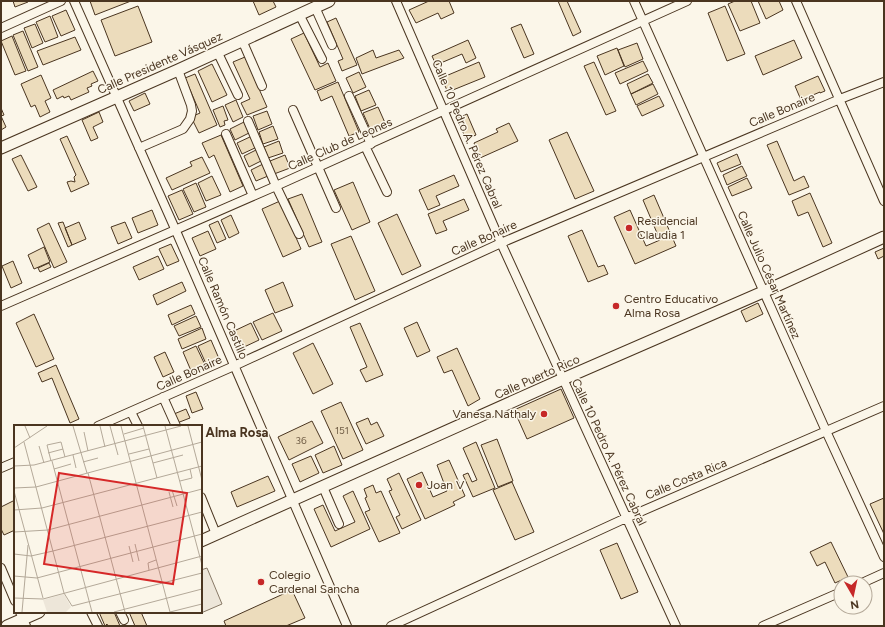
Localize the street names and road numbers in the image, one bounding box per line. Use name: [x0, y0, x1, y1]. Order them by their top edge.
street label: Calle Presidente Vásquez: [95, 29, 225, 97]
street label: Calle 10 Pedro A. Pérez Cabral: [429, 57, 505, 211]
street label: Calle Bonaire: [747, 90, 817, 130]
street label: Calle Club de Leones: [286, 115, 395, 173]
street label: Calle Julio César Martínez: [734, 209, 804, 341]
street label: Calle Bonaire: [449, 217, 519, 259]
street label: Calle Ramón Castillo: [195, 255, 251, 361]
street label: Calle Bonaire: [154, 352, 224, 394]
street label: Calle Puerto Rico: [492, 352, 582, 402]
street label: Calle 10 Pedro A. Pérez Cabral: [569, 376, 649, 528]
street label: Calle Costa Rica: [643, 456, 729, 502]

